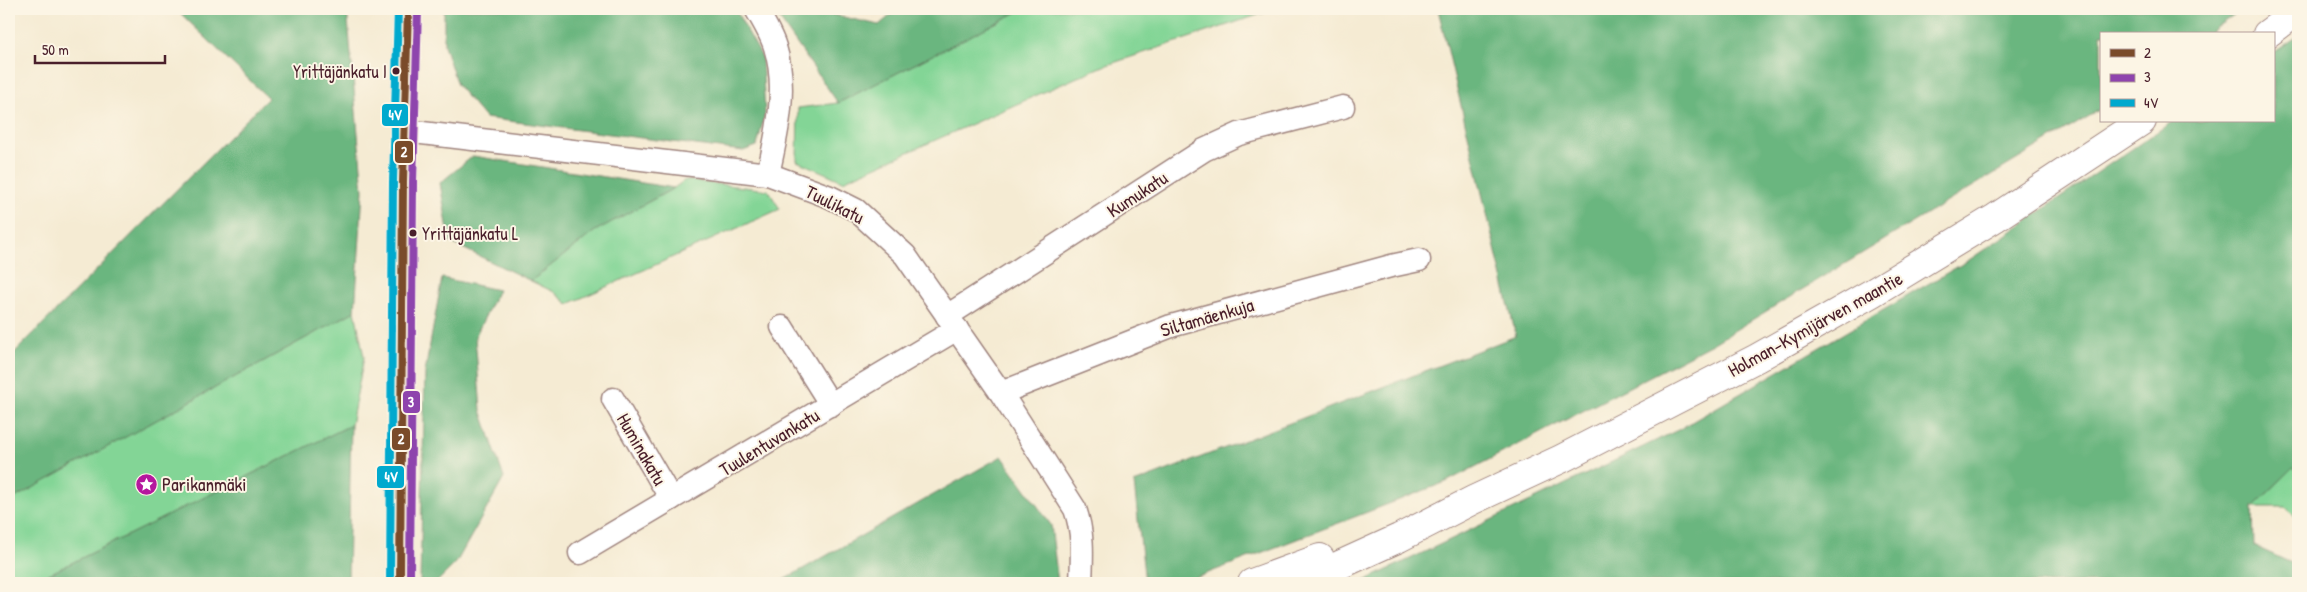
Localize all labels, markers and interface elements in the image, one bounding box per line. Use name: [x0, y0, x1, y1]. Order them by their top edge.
scale bar: [35, 32, 165, 64]
legend: [2100, 32, 2274, 122]
text: 50 m: [42, 39, 69, 60]
text: 2: [2144, 42, 2151, 63]
place label: Yrittäjänkatu I: [293, 59, 387, 84]
marker: Yrittäjänkatu I: [391, 66, 401, 76]
text: 3: [2144, 66, 2151, 87]
text: 4V: [2144, 92, 2159, 113]
line badge: 4V: [381, 103, 409, 127]
text: 4V: [388, 105, 403, 124]
line badge: 2: [394, 140, 414, 164]
text: 2: [401, 142, 408, 161]
street label: Kumukatu: [1102, 164, 1173, 223]
street label: Tuulikatu: [801, 178, 869, 230]
place label: Yrittäjänkatu L: [422, 221, 519, 246]
marker: Yrittäjänkatu L: [408, 228, 418, 238]
street label: Holman–Kymijärven maantie: [1723, 265, 1907, 383]
street label: Siltamäenkuja: [1157, 291, 1257, 343]
line badge: 3: [402, 390, 421, 414]
text: 3: [408, 392, 415, 411]
street label: Tuulentuvankatu: [714, 402, 824, 482]
street label: Huminakatu: [611, 408, 673, 490]
line badge: 2: [391, 427, 411, 451]
text: 2: [398, 429, 405, 448]
line badge: 4V: [376, 465, 405, 489]
text: 4V: [384, 467, 399, 486]
place label: Parikanmäki: [162, 471, 247, 497]
place icon: Parikanmäki: [134, 472, 158, 496]

